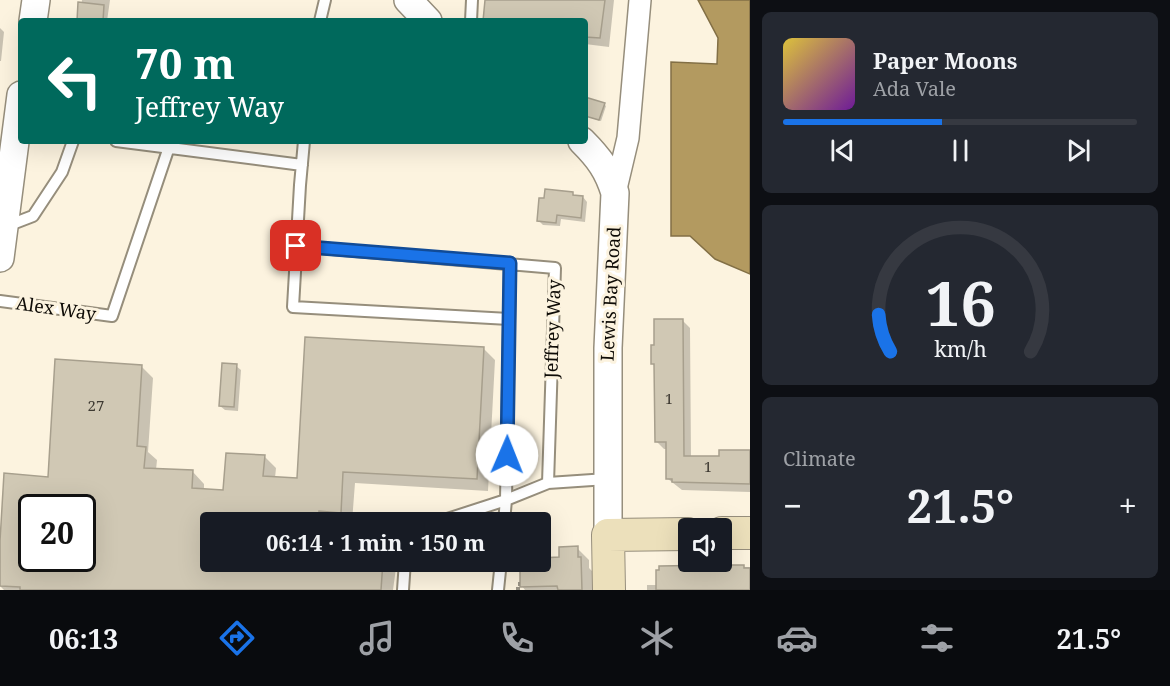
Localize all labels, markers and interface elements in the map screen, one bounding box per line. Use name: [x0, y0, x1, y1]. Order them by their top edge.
text: 70 m: [135, 34, 235, 91]
icon: left: [36, 42, 114, 120]
text: Paper Moons: [873, 45, 1017, 75]
text: Ada Vale: [873, 75, 956, 102]
text: Jeffrey Way: [135, 88, 284, 125]
icon: previous: [826, 134, 859, 167]
icon: pause: [944, 134, 977, 167]
icon: next: [1062, 134, 1095, 167]
pin: [270, 220, 321, 271]
street label: Lewis Bay Road: [594, 226, 626, 362]
icon: arrive: [279, 229, 312, 262]
text: 16: [925, 259, 995, 344]
street label: Jeffrey Way: [538, 278, 566, 380]
street label: Alex Way: [15, 291, 98, 326]
text: km/h: [934, 334, 987, 363]
house number: 1: [665, 388, 673, 408]
house number: 27: [88, 395, 104, 415]
position arrow: [475, 423, 539, 487]
text: Climate: [783, 445, 856, 472]
house number: 1: [704, 456, 712, 476]
text: 21.5°: [907, 475, 1014, 536]
text: −: [783, 483, 802, 528]
text: +: [1119, 483, 1137, 528]
speed limit sign: 20: [18, 494, 96, 572]
map controls: [678, 518, 732, 572]
button: sound: [678, 518, 732, 572]
text: 06:14 · 1 min · 150 m: [266, 527, 485, 557]
icon: directions: [216, 617, 258, 659]
icon: music: [356, 617, 398, 659]
icon: phone: [496, 617, 538, 659]
icon: climate: [636, 617, 678, 659]
icon: car: [776, 617, 818, 659]
icon: filters: [916, 617, 958, 659]
text: 06:13: [49, 620, 118, 657]
text: 21.5°: [1056, 620, 1121, 657]

